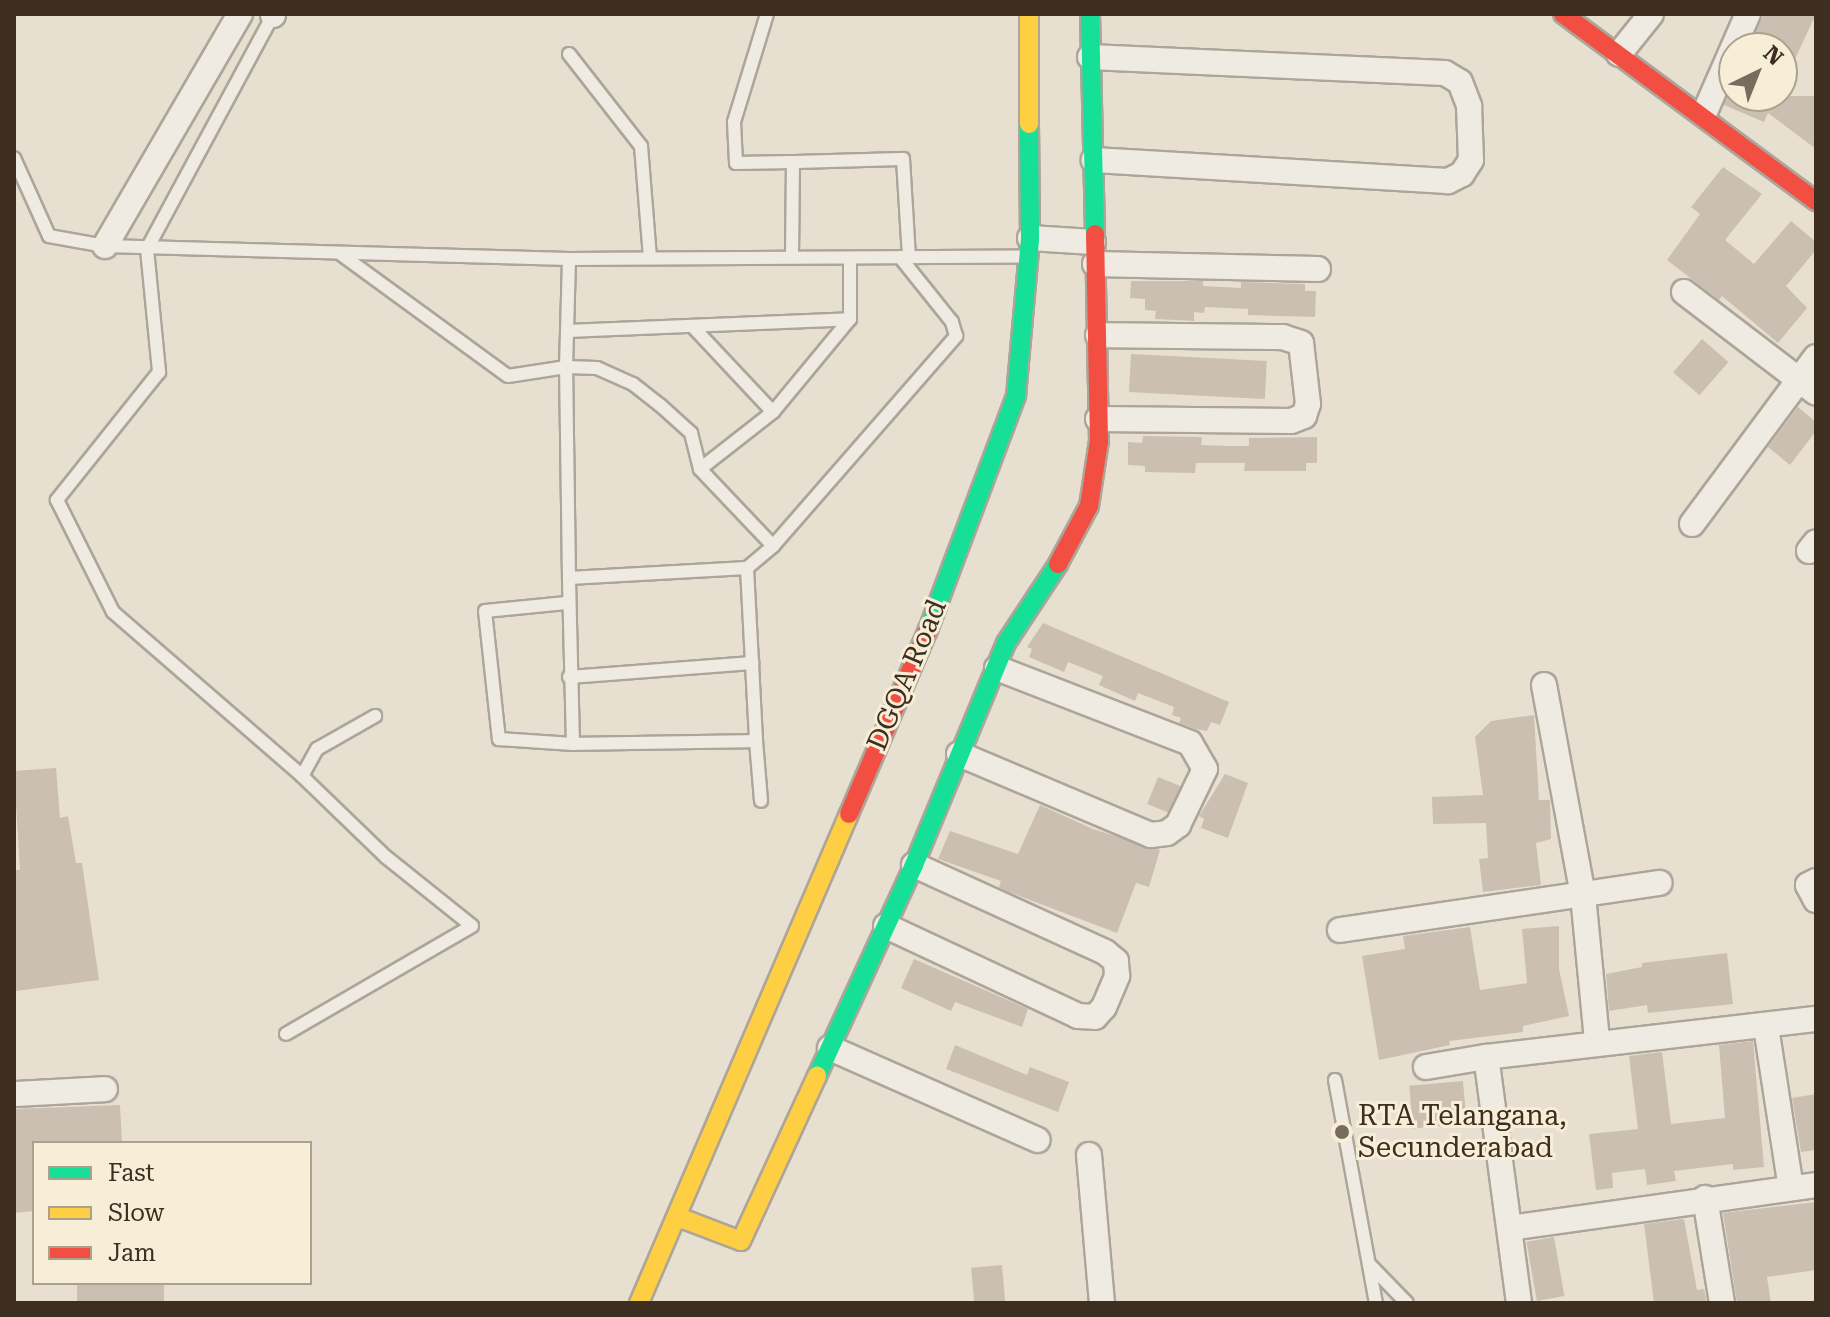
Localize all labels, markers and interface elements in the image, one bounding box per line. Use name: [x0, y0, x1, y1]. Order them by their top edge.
north arrow: [1718, 32, 1798, 112]
text: N: [1759, 41, 1788, 70]
street label: DGQA Road: [860, 595, 954, 755]
place label: RTA Telangana, Secunderabad: [1358, 1099, 1567, 1165]
marker: RTA Telangana, Secunderabad: [1333, 1123, 1351, 1141]
legend: [32, 1141, 312, 1285]
text: Fast: [108, 1159, 155, 1187]
text: Slow: [108, 1199, 164, 1227]
text: Jam: [108, 1239, 156, 1267]

